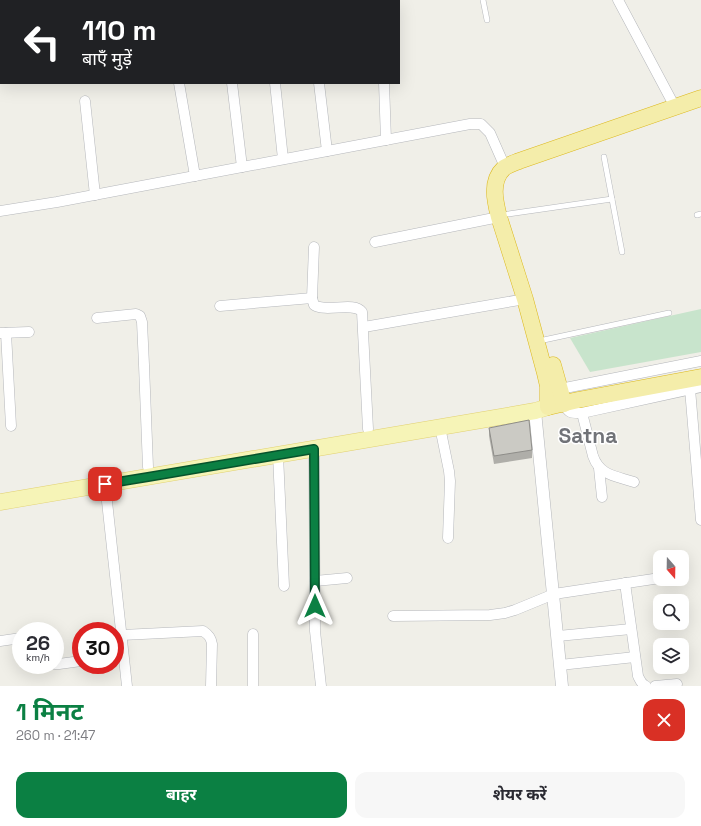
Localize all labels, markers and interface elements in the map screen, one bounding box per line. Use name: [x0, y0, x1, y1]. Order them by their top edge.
text: 110 m: [82, 12, 156, 48]
icon: left: [16, 16, 68, 68]
text: बाएँ मुड़ें: [82, 47, 132, 70]
district label: Satna: [559, 422, 617, 449]
pin: [88, 467, 122, 501]
icon: arrive: [94, 473, 116, 495]
north arrow: [653, 550, 689, 586]
map controls: [653, 550, 689, 674]
position arrow: [294, 585, 336, 627]
button: search: [653, 594, 689, 630]
speed limit sign: 30: [72, 622, 124, 674]
text: 26: [26, 630, 50, 656]
button: layers: [653, 638, 689, 674]
text: km/h: [26, 651, 50, 664]
text: 1 मिनट: [16, 696, 83, 727]
button: close: [643, 699, 685, 741]
text: 260 m · 21:47: [16, 727, 95, 744]
button: बाहर: [16, 772, 347, 818]
button: शेयर करें: [355, 772, 685, 818]

